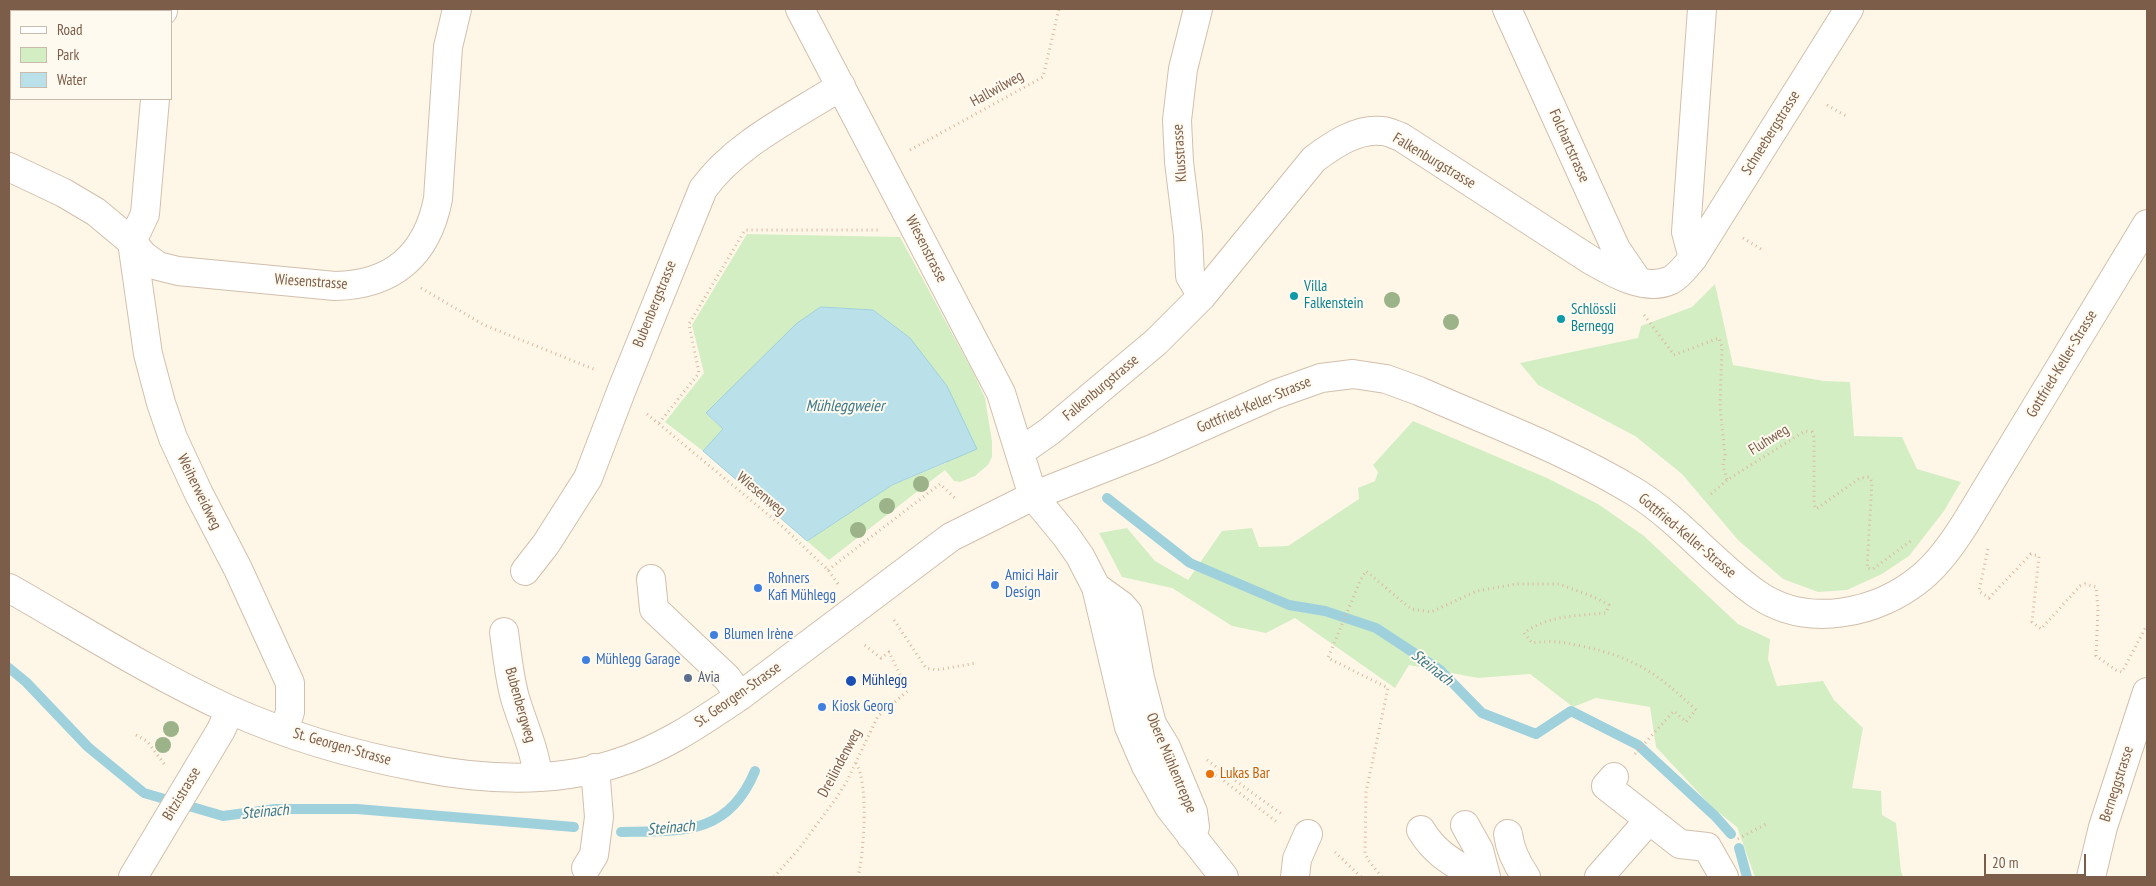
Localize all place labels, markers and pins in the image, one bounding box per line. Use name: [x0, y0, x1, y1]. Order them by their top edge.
place label: Villa Falkenstein: [1304, 278, 1363, 313]
marker: Villa Falkenstein: [1288, 290, 1300, 302]
place label: Schlössli Bernegg: [1571, 301, 1616, 336]
marker: Schlössli Bernegg: [1555, 313, 1567, 325]
place label: Amici Hair Design: [1005, 567, 1058, 602]
place label: Rohners Kafi Mühlegg: [768, 570, 836, 605]
marker: Amici Hair Design: [989, 579, 1001, 591]
marker: Rohners Kafi Mühlegg: [752, 582, 764, 594]
place label: Blumen Irène: [724, 626, 793, 644]
marker: Blumen Irène: [708, 629, 720, 641]
place label: Mühlegg Garage: [596, 651, 681, 669]
marker: Mühlegg Garage: [580, 654, 592, 666]
place label: Avia: [698, 669, 720, 687]
marker: Avia: [682, 672, 694, 684]
place label: Mühlegg: [862, 672, 907, 690]
marker: Mühlegg: [844, 674, 858, 688]
place label: Kiosk Georg: [832, 698, 894, 716]
marker: Kiosk Georg: [816, 701, 828, 713]
place label: Lukas Bar: [1220, 765, 1270, 783]
marker: Lukas Bar: [1204, 768, 1216, 780]

